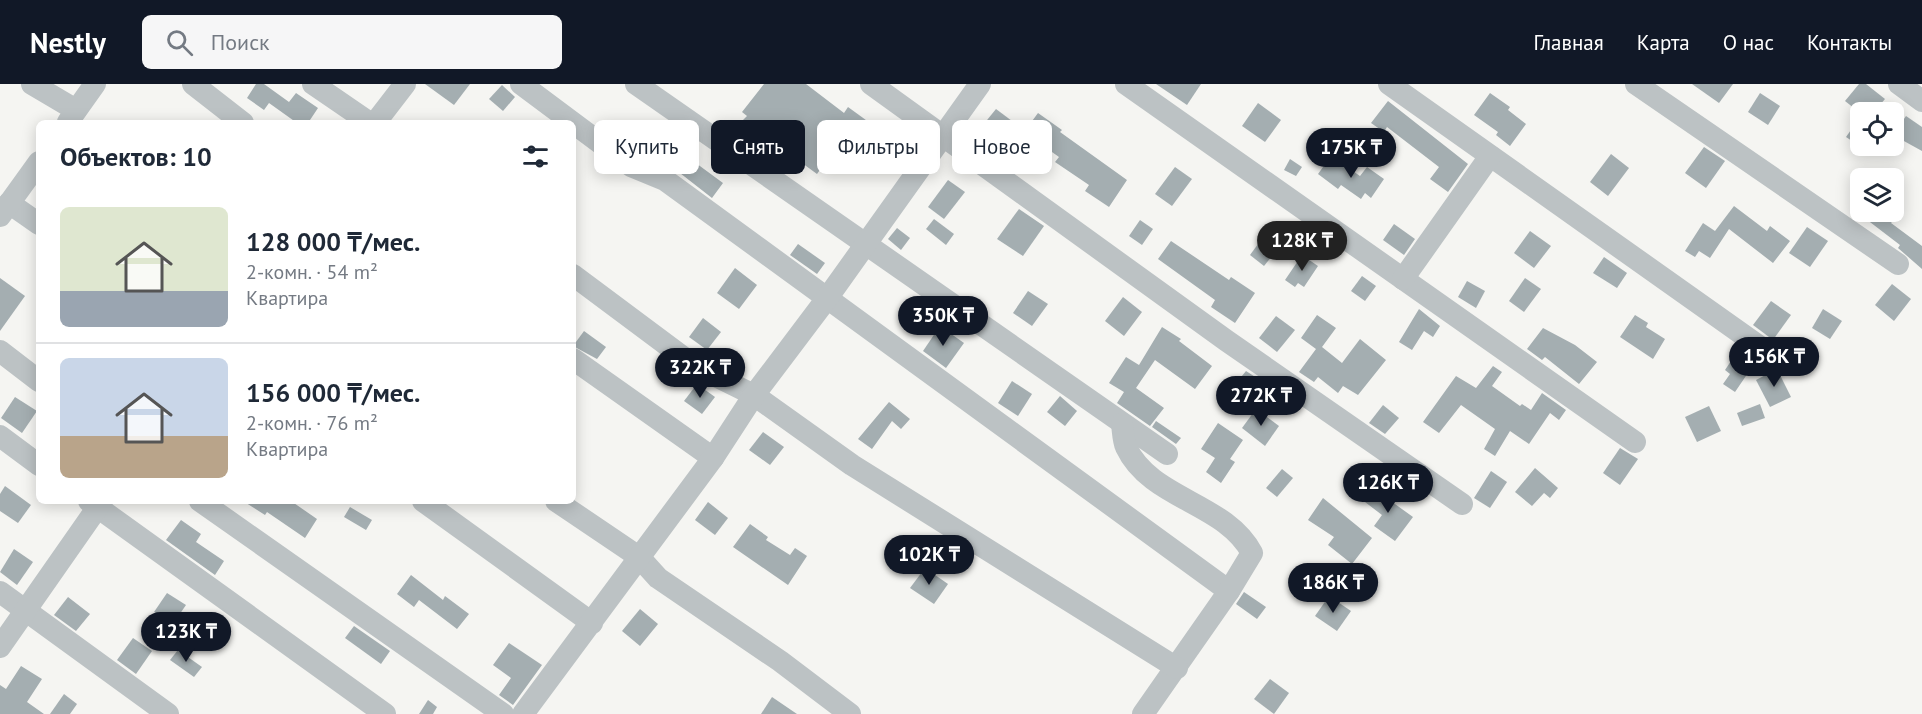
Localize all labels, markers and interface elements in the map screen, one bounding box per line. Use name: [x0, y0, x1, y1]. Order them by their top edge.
search box: [142, 15, 562, 69]
text: Nestly: [30, 24, 106, 61]
icon: search: [163, 26, 196, 59]
text: Поиск: [211, 28, 270, 56]
text: Главная: [1533, 29, 1604, 56]
text: Карта: [1637, 29, 1690, 56]
text: О нас: [1723, 29, 1774, 56]
text: Контакты: [1807, 29, 1892, 56]
map controls: [1850, 102, 1904, 222]
button: locate: [1850, 102, 1904, 156]
chip: Купить: [594, 120, 699, 174]
chip: Снять: [711, 120, 805, 174]
chip: Фильтры: [817, 120, 940, 174]
chip: Новое: [952, 120, 1052, 174]
pin: 175K ₸: [1302, 128, 1400, 179]
text: 175K ₸: [1320, 134, 1382, 160]
text: Объектов: 10: [60, 140, 212, 173]
icon: filters: [519, 140, 552, 173]
button: layers: [1850, 168, 1904, 222]
pin: 128K ₸: [1253, 221, 1351, 272]
text: 128 000 ₸/мес.: [246, 225, 420, 258]
text: 128K ₸: [1271, 227, 1333, 253]
icon: home: [108, 231, 180, 303]
text: 2-комн. · 54 m²: [246, 259, 378, 285]
text: Квартира: [246, 285, 328, 311]
pin: 350K ₸: [894, 296, 992, 347]
text: 350K ₸: [912, 302, 974, 328]
pin: 156K ₸: [1725, 337, 1823, 388]
text: 156K ₸: [1743, 343, 1805, 369]
pin: 322K ₸: [651, 348, 749, 399]
text: 322K ₸: [669, 354, 731, 380]
text: 156 000 ₸/мес.: [246, 376, 420, 409]
pin: 272K ₸: [1212, 376, 1310, 427]
icon: home: [108, 382, 180, 454]
text: 272K ₸: [1230, 382, 1292, 408]
text: 2-комн. · 76 m²: [246, 410, 378, 436]
text: Квартира: [246, 436, 328, 462]
pin: 126K ₸: [1339, 463, 1437, 514]
text: 126K ₸: [1357, 469, 1419, 495]
pin: 102K ₸: [880, 535, 978, 586]
text: 102K ₸: [898, 541, 960, 567]
pin: 186K ₸: [1284, 563, 1382, 614]
text: 186K ₸: [1302, 569, 1364, 595]
pin: 123K ₸: [137, 612, 235, 663]
text: 123K ₸: [155, 618, 217, 644]

